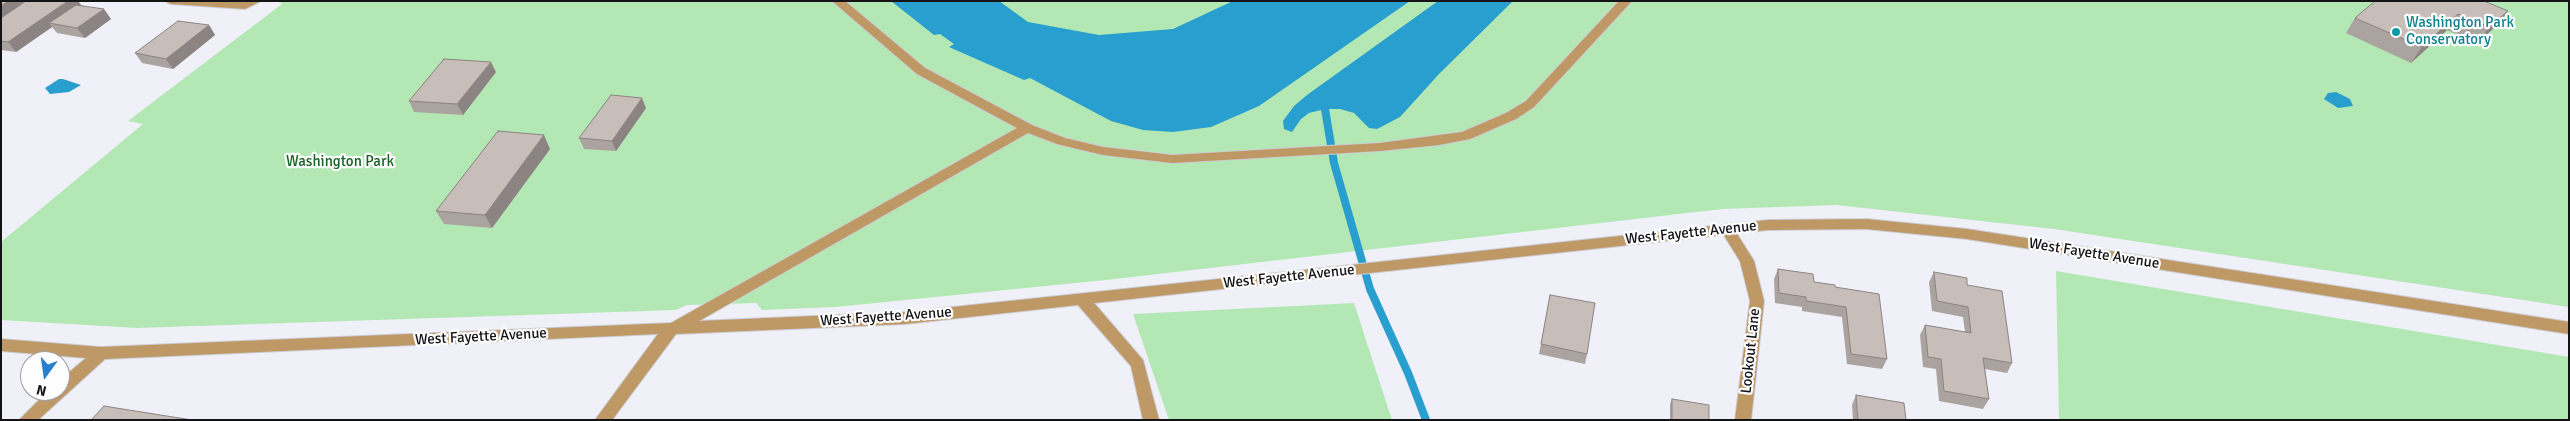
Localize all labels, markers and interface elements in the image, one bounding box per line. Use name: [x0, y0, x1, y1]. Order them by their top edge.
place label: Washington Park Conservatory: [2406, 14, 2514, 49]
marker: Washington Park Conservatory: [2390, 26, 2402, 38]
park label: Washington Park: [286, 153, 394, 171]
street label: West Fayette Avenue: [1624, 217, 1758, 249]
street label: West Fayette Avenue: [2027, 235, 2161, 273]
street label: West Fayette Avenue: [1222, 261, 1356, 293]
street label: West Fayette Avenue: [820, 303, 952, 331]
street label: Lookout Lane: [1738, 307, 1764, 395]
street label: West Fayette Avenue: [415, 325, 547, 349]
north arrow: [20, 351, 70, 401]
text: N: [35, 381, 48, 399]

